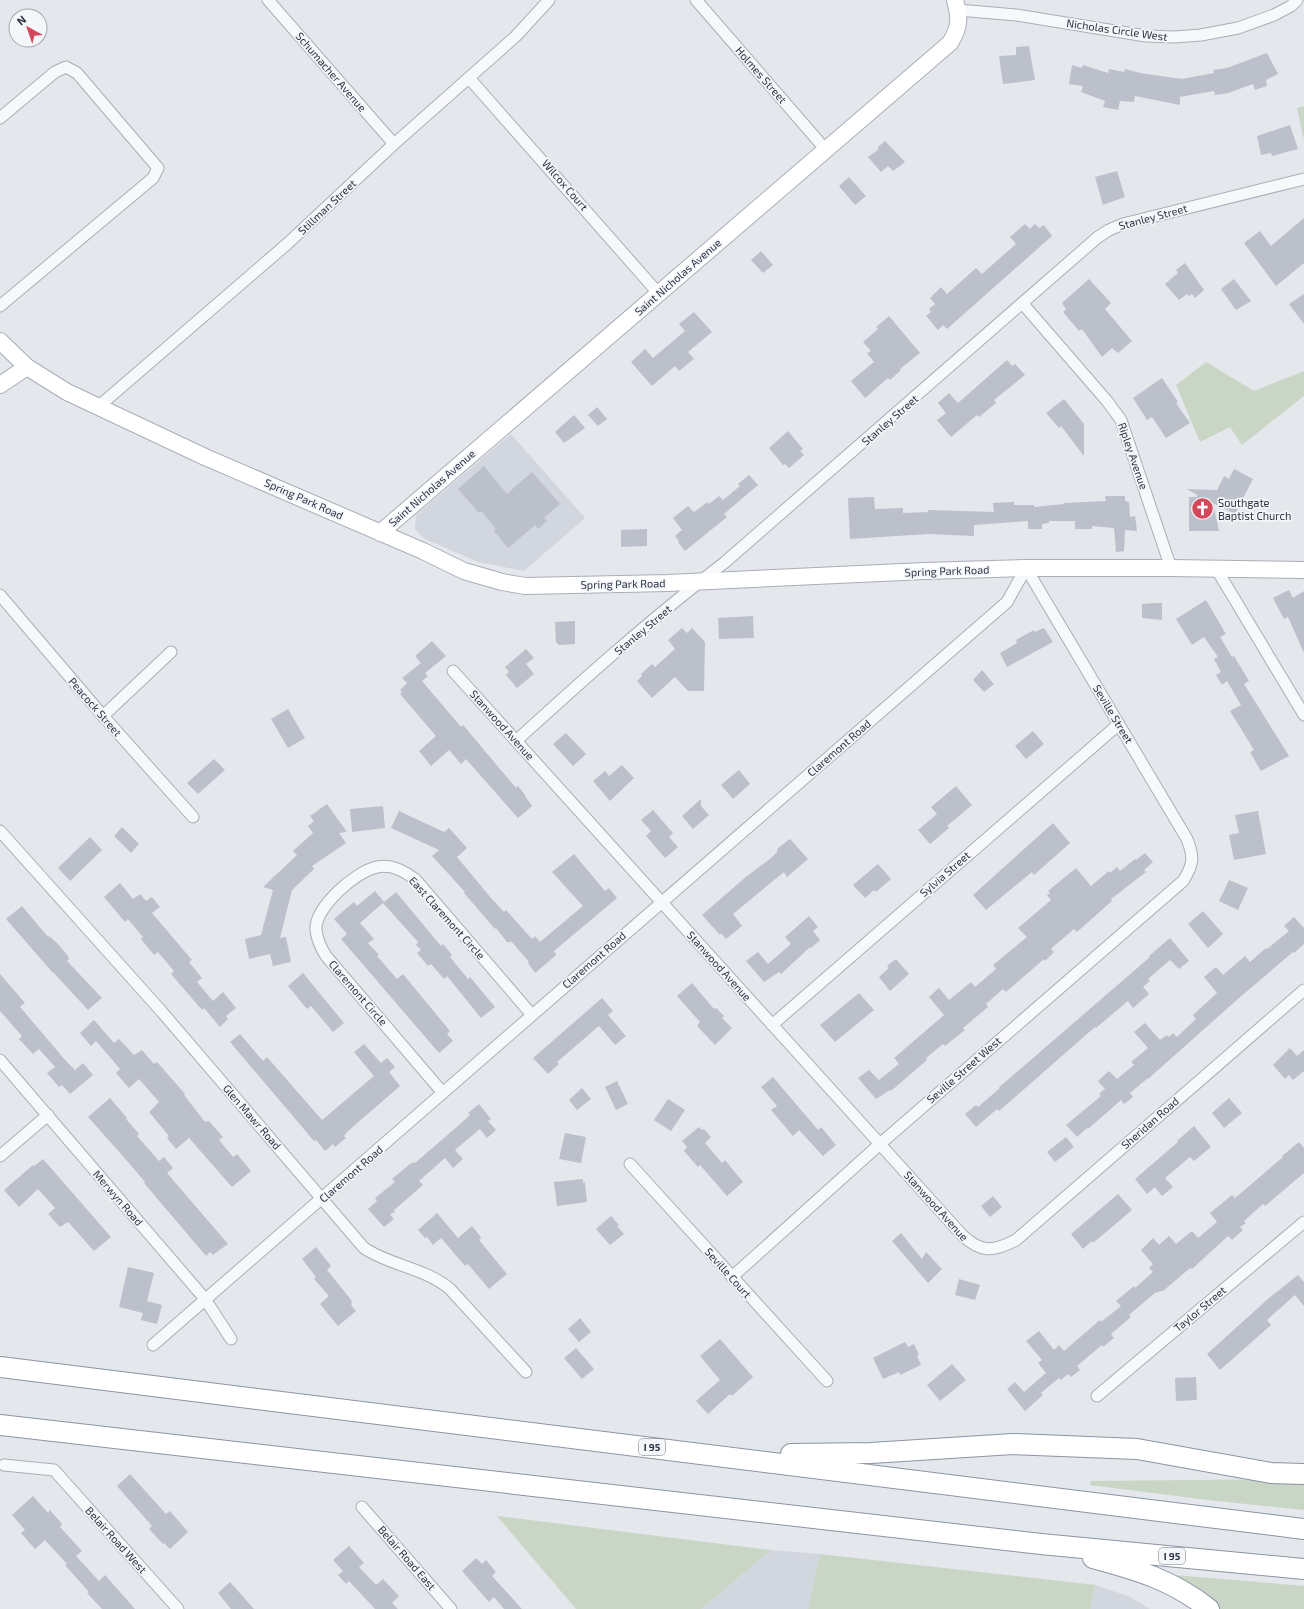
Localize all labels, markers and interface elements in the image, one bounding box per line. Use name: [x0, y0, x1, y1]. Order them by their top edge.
north arrow: [8, 8, 48, 48]
text: N: [14, 12, 29, 27]
street label: Nicholas Circle West: [1066, 16, 1168, 43]
street label: Schumacher Avenue: [293, 29, 369, 114]
street label: Holmes Street: [733, 44, 790, 106]
street label: Wilcox Court: [540, 156, 591, 213]
street label: Stillman Street: [295, 176, 358, 237]
street label: Stanley Street: [1117, 201, 1189, 232]
street label: Saint Nicholas Avenue: [632, 235, 724, 318]
street label: Stanley Street: [859, 392, 921, 448]
street label: Ripley Avenue: [1116, 421, 1151, 491]
street label: Saint Nicholas Avenue: [386, 446, 478, 529]
street label: Spring Park Road: [263, 475, 346, 522]
church icon: Southgate Baptist Church: [1190, 496, 1216, 522]
place label: Southgate Baptist Church: [1218, 496, 1291, 522]
street label: Spring Park Road: [904, 563, 990, 578]
street label: Spring Park Road: [580, 576, 666, 591]
street label: Stanley Street: [612, 602, 674, 657]
street label: Peacock Street: [66, 675, 124, 739]
street label: Seville Street: [1091, 682, 1136, 745]
street label: Stanwood Avenue: [468, 687, 537, 762]
street label: Claremont Road: [804, 716, 873, 779]
street label: Sylvia Street: [917, 848, 973, 899]
street label: East Claremont Circle: [407, 874, 488, 962]
street label: Claremont Road: [559, 928, 628, 991]
street label: Stanwood Avenue: [685, 928, 754, 1003]
street label: Claremont Circle: [326, 957, 390, 1028]
street label: Seville Street West: [924, 1034, 1004, 1105]
street label: Glen Mawr Road: [221, 1082, 284, 1152]
street label: Sheridan Road: [1118, 1094, 1181, 1151]
street label: Claremont Road: [316, 1142, 385, 1205]
street label: Merwyn Road: [91, 1167, 146, 1228]
street label: Stanwood Avenue: [902, 1168, 971, 1243]
street label: Seville Court: [703, 1245, 754, 1300]
street label: Taylor Street: [1171, 1283, 1228, 1334]
road number: I 95: [639, 1439, 665, 1455]
street label: Belair Road West: [83, 1504, 150, 1576]
street label: Belair Road East: [376, 1523, 439, 1593]
road number: I 95: [1159, 1548, 1185, 1564]

